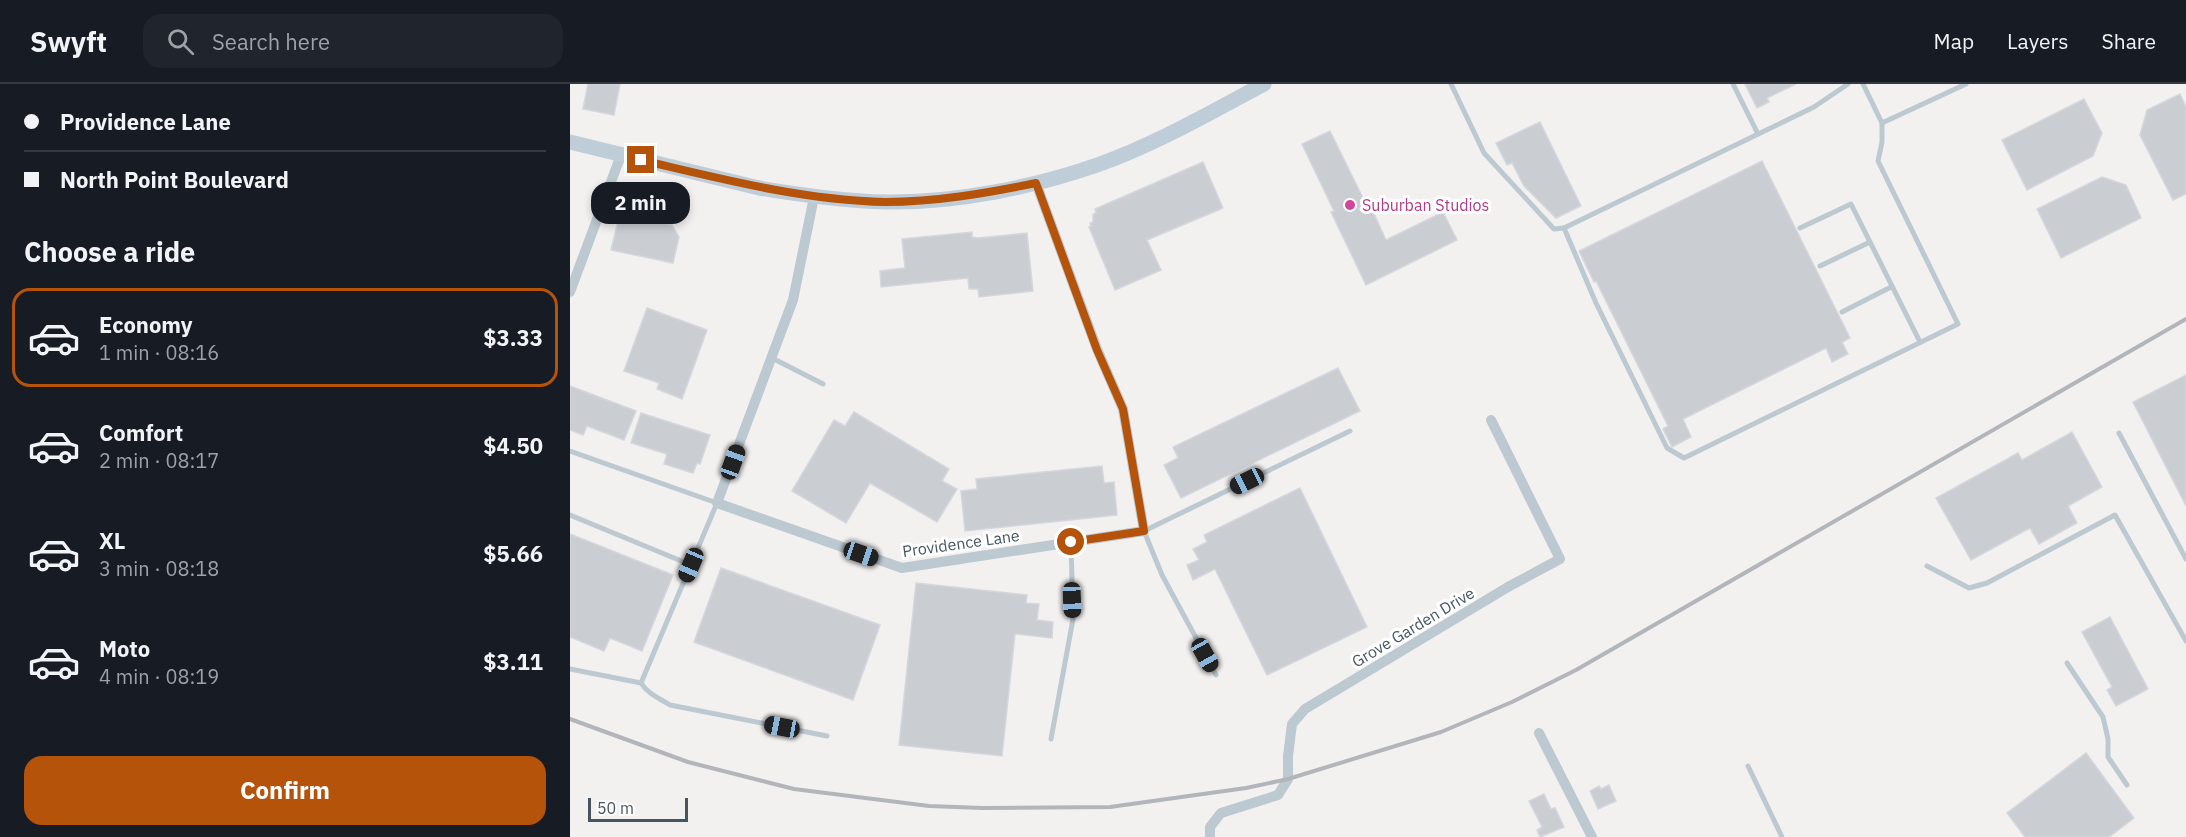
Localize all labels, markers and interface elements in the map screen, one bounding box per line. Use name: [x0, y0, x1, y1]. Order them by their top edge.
search box: [143, 14, 563, 68]
text: Swyft: [30, 23, 107, 60]
icon: search: [164, 25, 197, 58]
text: Search here: [212, 27, 330, 56]
text: Map: [1934, 27, 1974, 55]
text: Layers: [2007, 27, 2069, 55]
text: Share: [2102, 27, 2156, 55]
text: Providence Lane: [60, 107, 231, 136]
route end: [627, 146, 654, 173]
text: North Point Boulevard: [60, 165, 289, 194]
callout: 2 min: [592, 181, 691, 223]
text: 2 min: [614, 189, 667, 216]
place label: Suburban Studios: [1362, 195, 1489, 215]
marker: Suburban Studios: [1343, 198, 1357, 212]
text: Choose a ride: [24, 234, 195, 269]
text: Economy: [99, 310, 193, 339]
icon: car: [27, 311, 81, 365]
text: $3.33: [483, 323, 543, 352]
text: 1 min · 08:16: [99, 339, 219, 366]
text: Comfort: [99, 418, 183, 447]
icon: car: [27, 419, 81, 473]
text: $4.50: [483, 431, 543, 460]
car: [718, 442, 748, 482]
text: 2 min · 08:17: [99, 447, 219, 474]
car: [1227, 465, 1267, 497]
street label: Providence Lane: [901, 525, 1021, 561]
text: XL: [99, 526, 125, 555]
icon: car: [27, 527, 81, 581]
route start: [1057, 528, 1084, 555]
text: $5.66: [483, 539, 543, 568]
car: [841, 540, 881, 568]
car: [676, 545, 706, 585]
text: 3 min · 08:18: [99, 555, 219, 582]
car: [1062, 582, 1082, 618]
street label: Grove Garden Drive: [1348, 582, 1478, 672]
text: Moto: [99, 634, 150, 663]
icon: car: [27, 635, 81, 689]
car: [1188, 635, 1222, 675]
text: $3.11: [483, 647, 543, 676]
text: 4 min · 08:19: [99, 663, 219, 690]
car: [763, 715, 801, 739]
button: Confirm: [24, 756, 546, 825]
scale bar: [588, 795, 688, 822]
text: 50 m: [597, 798, 634, 818]

